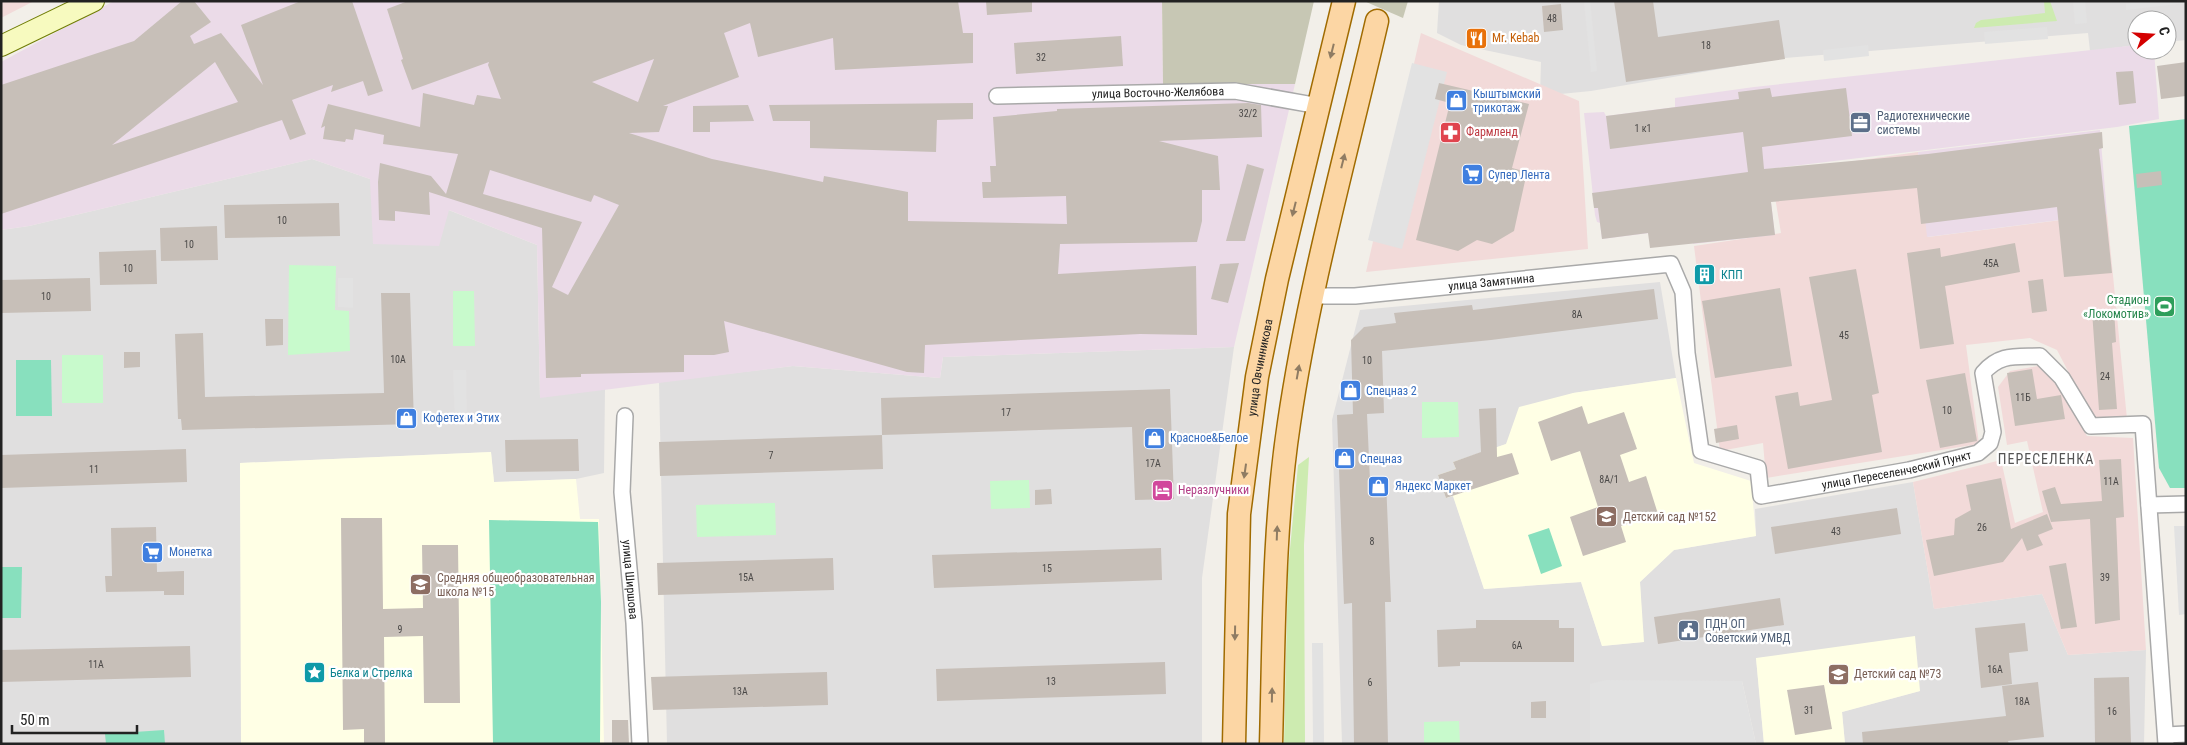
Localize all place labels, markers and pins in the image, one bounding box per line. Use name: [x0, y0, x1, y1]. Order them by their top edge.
restaurant icon: Mr. Kebab: [1464, 26, 1488, 50]
place label: Mr. Kebab: [1492, 31, 1540, 45]
place label: Кыштымский трикотаж: [1473, 87, 1541, 115]
shop icon: Кыштымский трикотаж: [1445, 89, 1469, 113]
place label: Радиотехнические системы: [1877, 109, 1970, 137]
office icon: Радиотехнические системы: [1849, 111, 1873, 135]
pharmacy icon: Фармленд: [1438, 120, 1462, 144]
place label: Фармленд: [1466, 125, 1518, 139]
supermarket icon: Супер Лента: [1460, 163, 1484, 187]
place label: Супер Лента: [1488, 168, 1550, 182]
building icon: КПП: [1693, 263, 1717, 287]
place label: КПП: [1721, 268, 1743, 282]
place label: Стадион «Локомотив»: [2083, 293, 2149, 321]
sports icon: Стадион «Локомотив»: [2153, 295, 2177, 319]
shop icon: Спецназ 2: [1338, 379, 1362, 403]
place label: Спецназ 2: [1366, 384, 1417, 398]
shop icon: Кофетех и Этих: [395, 406, 419, 430]
place label: Кофетех и Этих: [423, 411, 499, 425]
shop icon: Красное&Белое: [1142, 426, 1166, 450]
place label: Красное&Белое: [1170, 431, 1248, 445]
shop icon: Спецназ: [1332, 447, 1356, 471]
place label: Спецназ: [1360, 452, 1402, 466]
shop icon: Яндекс Маркет: [1367, 474, 1391, 498]
hotel icon: Неразлучники: [1150, 478, 1174, 502]
place label: Яндекс Маркет: [1395, 479, 1471, 493]
place label: Неразлучники: [1178, 483, 1249, 497]
school or university icon: Детский сад №152: [1595, 505, 1619, 529]
place label: Детский сад №152: [1623, 510, 1716, 524]
supermarket icon: Монетка: [141, 540, 165, 564]
place label: Монетка: [169, 545, 213, 559]
place label: Средняя общеобразовательная школа №15: [437, 571, 595, 599]
school or university icon: Средняя общеобразовательная школа №15: [409, 573, 433, 597]
place label: ПДН ОП Советский УМВД: [1705, 617, 1791, 645]
public building icon: ПДН ОП Советский УМВД: [1677, 619, 1701, 643]
place icon: Белка и Стрелка: [302, 661, 326, 685]
school or university icon: Детский сад №73: [1826, 662, 1850, 686]
place label: Белка и Стрелка: [330, 666, 413, 680]
place label: Детский сад №73: [1854, 667, 1941, 681]

